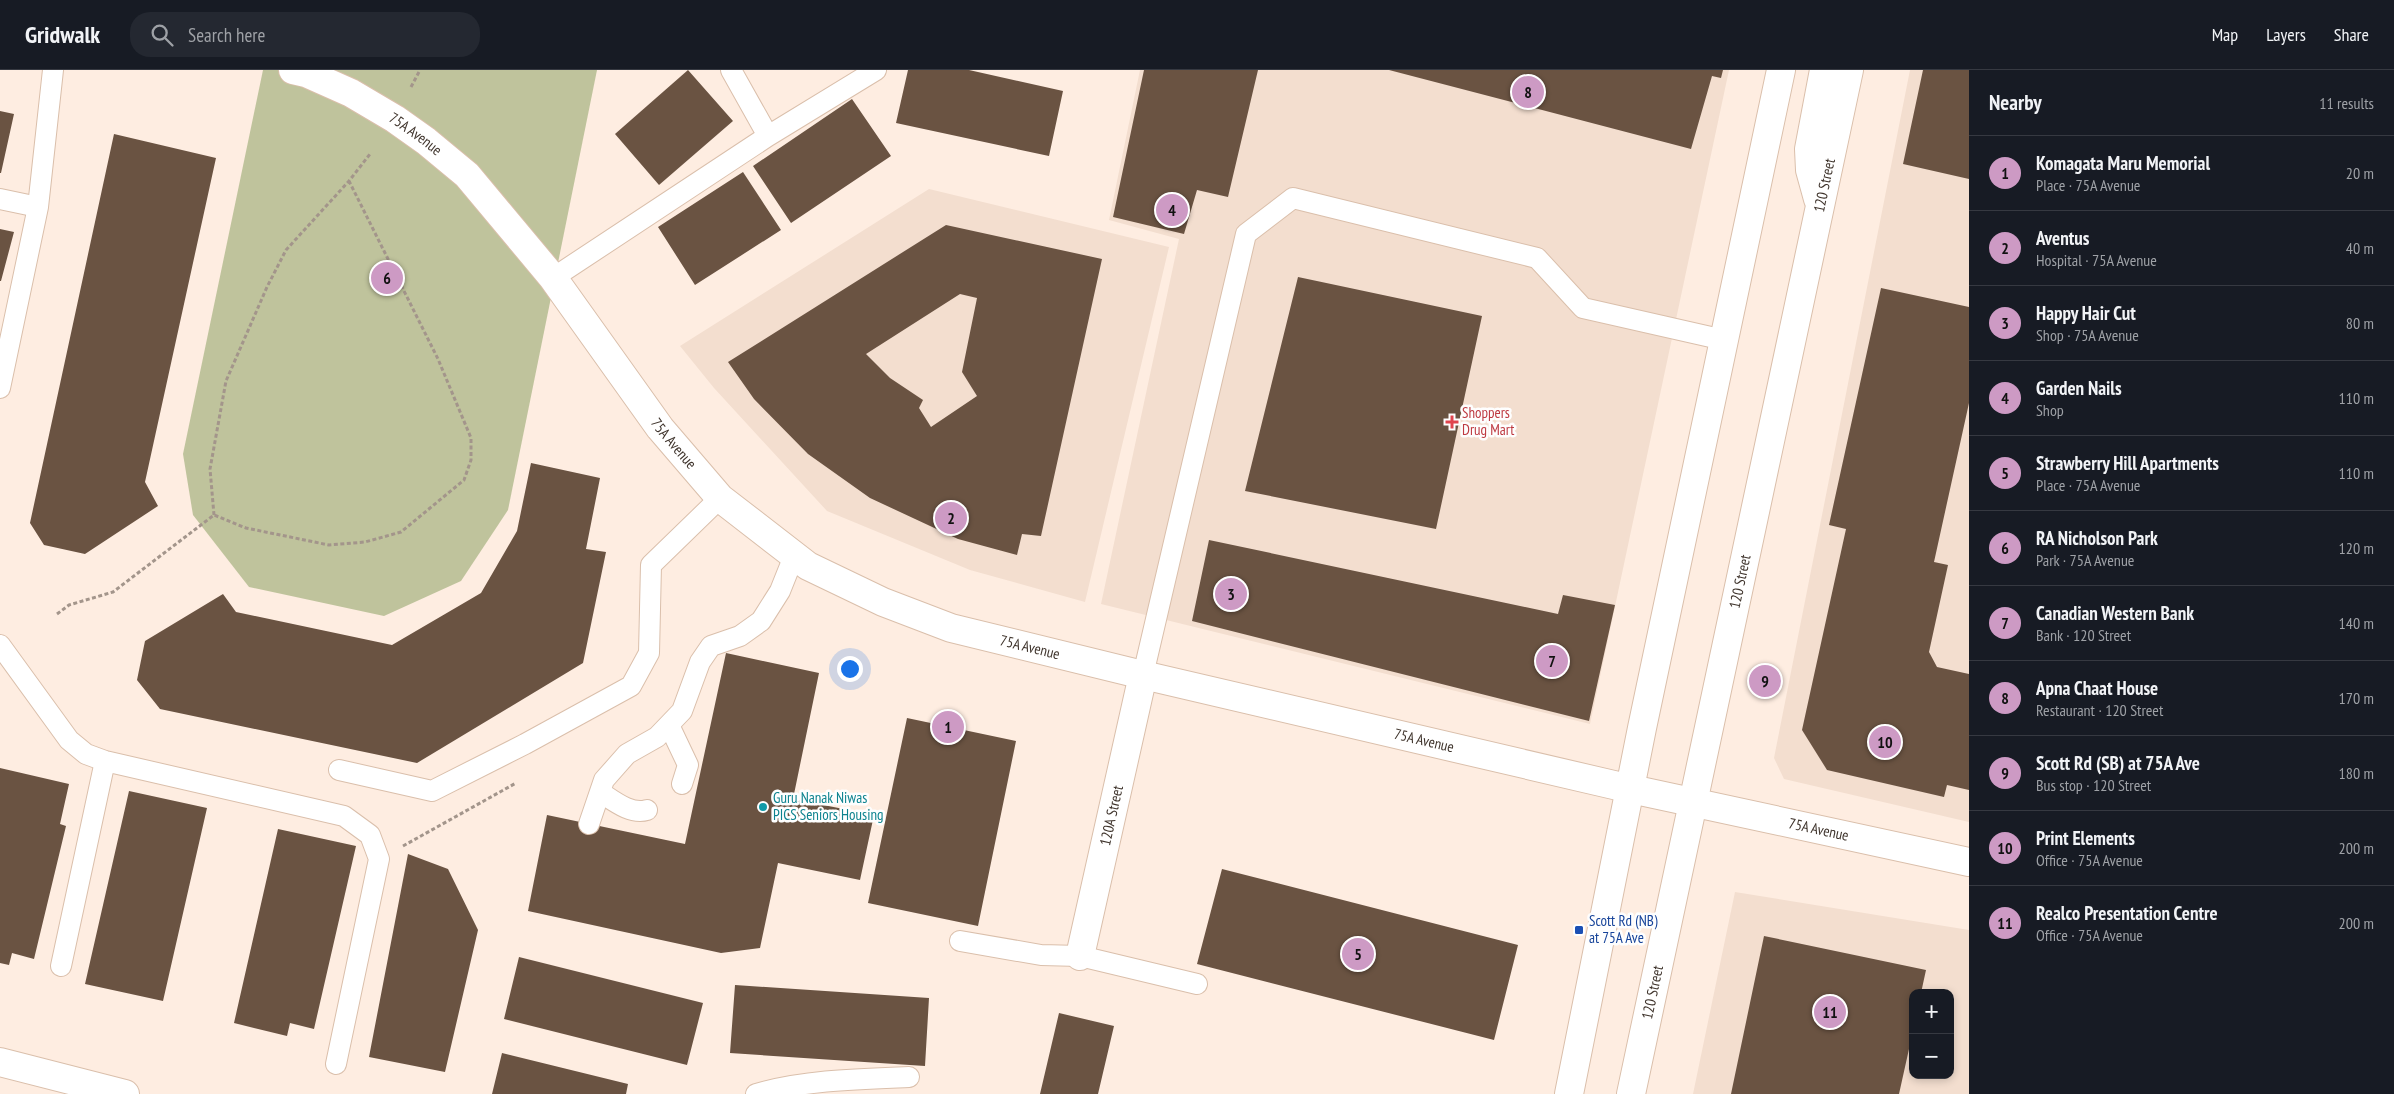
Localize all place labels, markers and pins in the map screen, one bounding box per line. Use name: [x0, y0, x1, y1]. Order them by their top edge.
pin: 8: [1512, 73, 1544, 111]
pin: 4: [1156, 191, 1188, 229]
pin: 6: [371, 259, 403, 297]
place label: Shoppers Drug Mart: [1462, 403, 1514, 439]
marker: Shoppers Drug Mart: [1446, 416, 1458, 428]
pin: 2: [935, 499, 967, 537]
pin: 3: [1215, 575, 1247, 613]
pin: 7: [1536, 642, 1568, 680]
pin: 9: [1749, 662, 1781, 700]
pin: 1: [932, 708, 964, 746]
pin: 10: [1869, 723, 1901, 761]
place label: Guru Nanak Niwas PICS Seniors Housing: [773, 788, 883, 824]
marker: Guru Nanak Niwas PICS Seniors Housing: [757, 801, 769, 813]
place label: Scott Rd (NB) at 75A Ave: [1589, 911, 1658, 947]
marker: Scott Rd (NB) at 75A Ave: [1573, 924, 1585, 936]
pin: 5: [1342, 935, 1374, 973]
pin: 11: [1814, 993, 1846, 1031]

